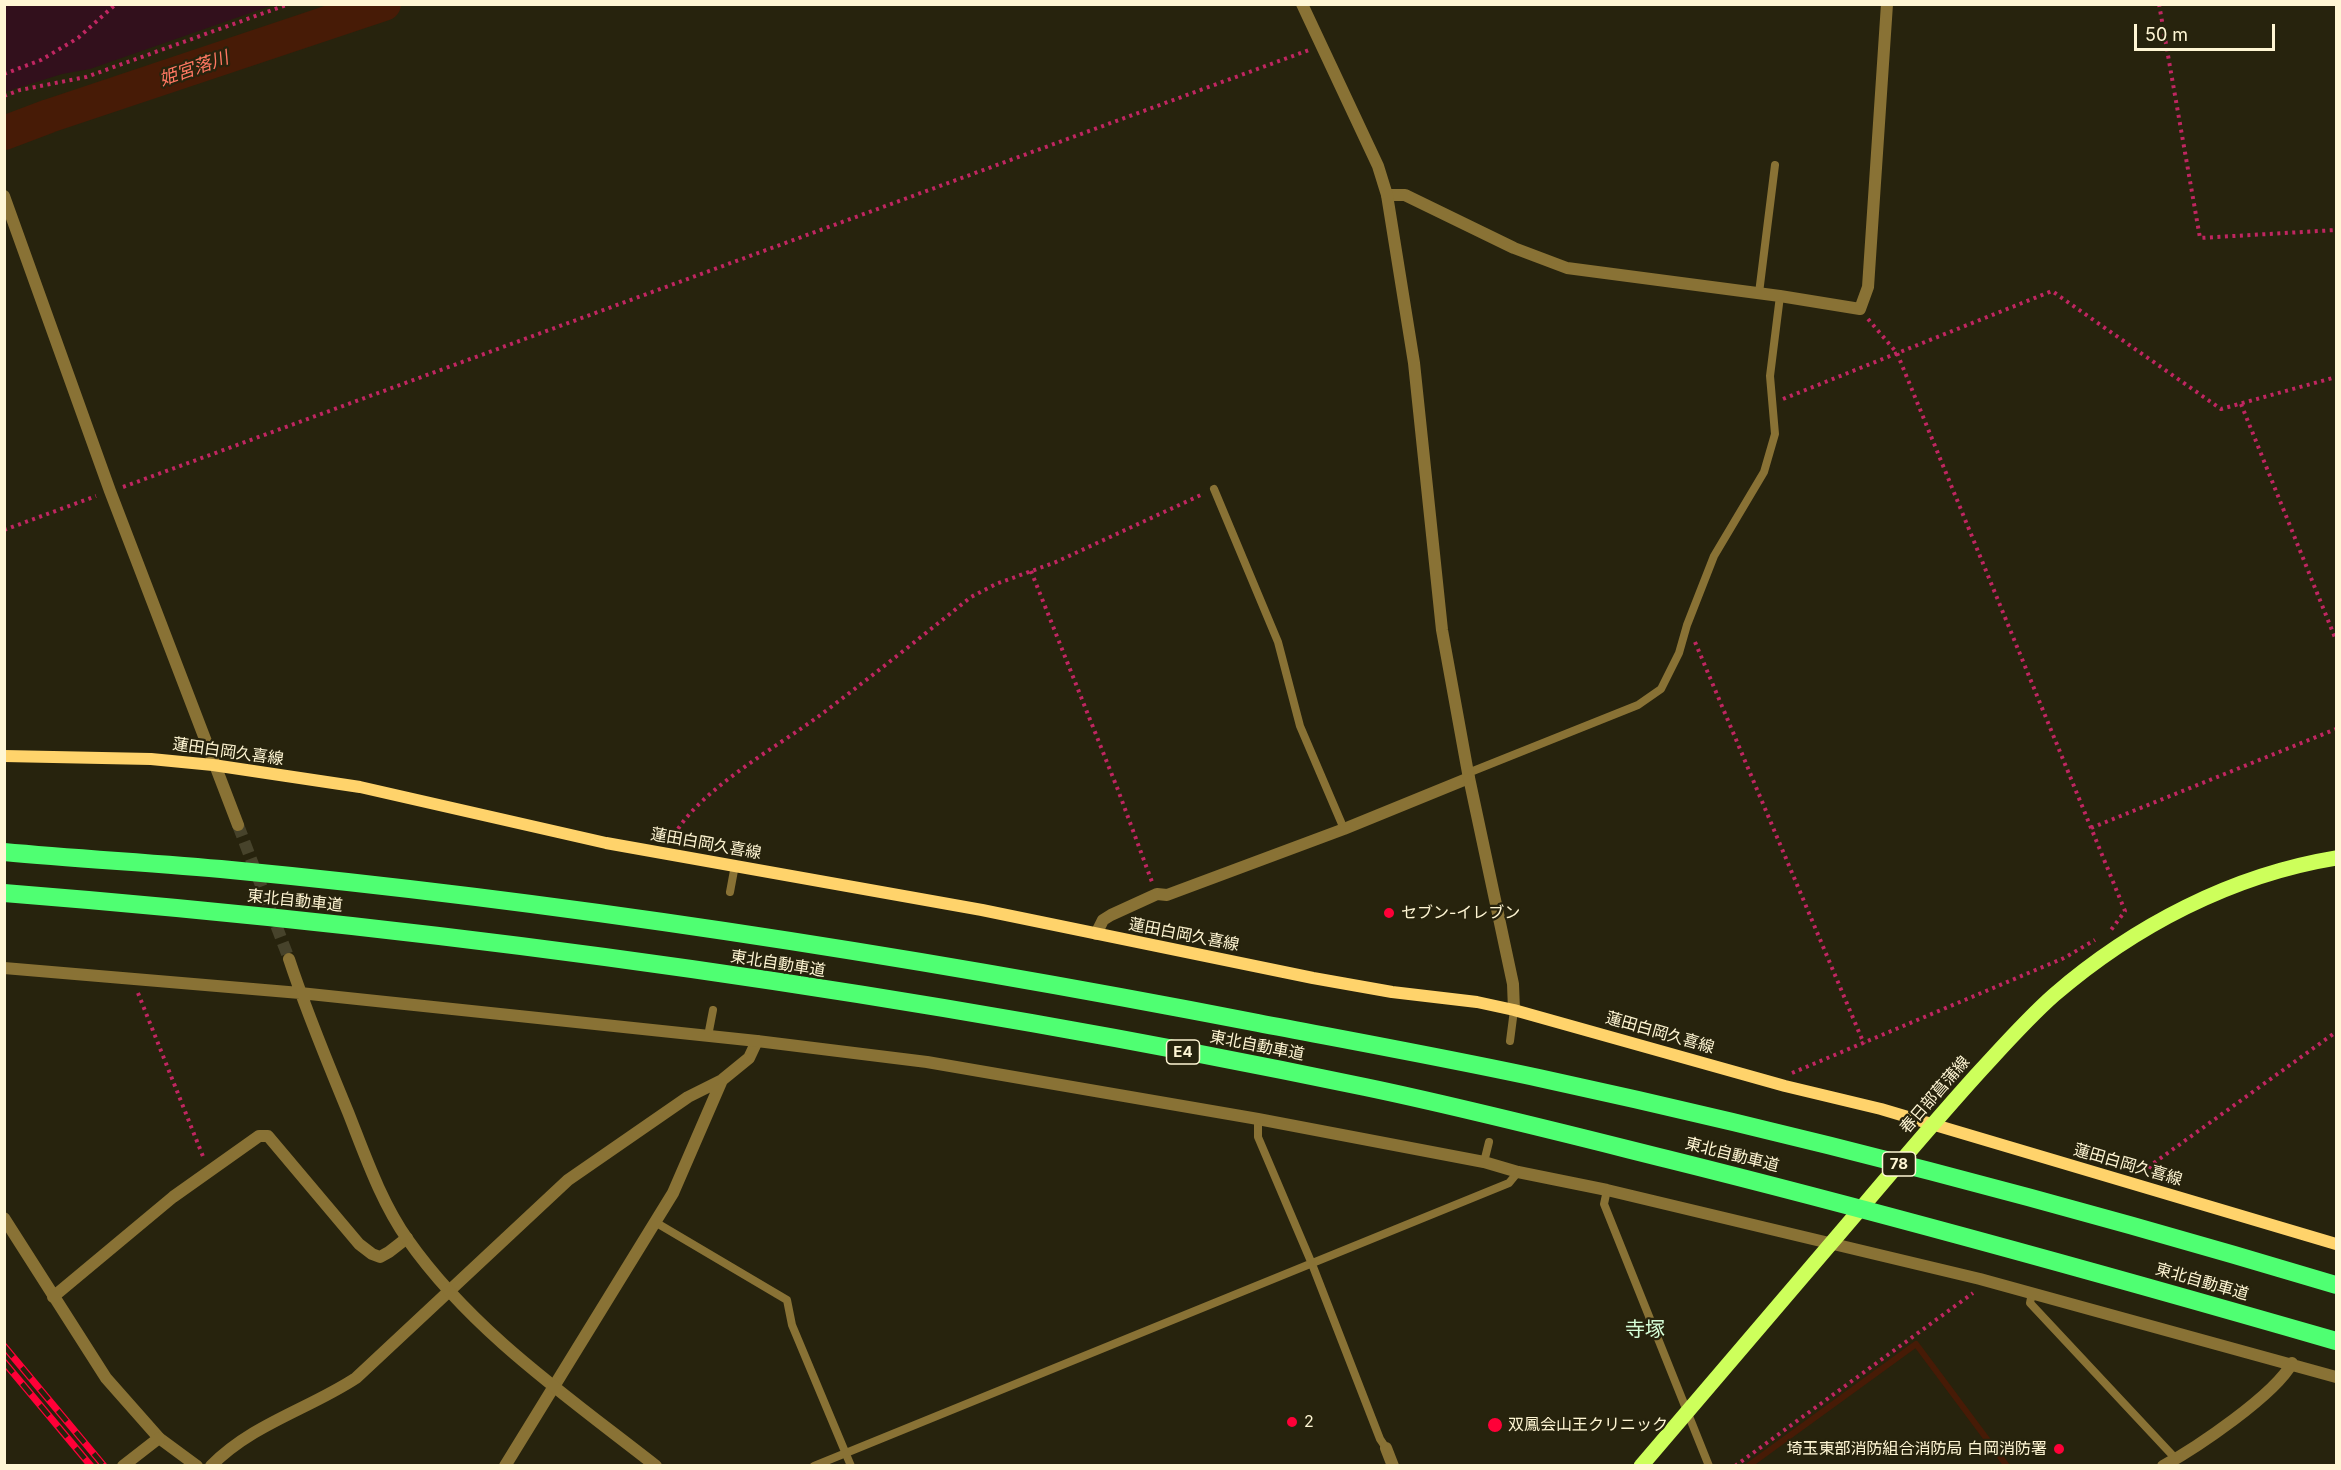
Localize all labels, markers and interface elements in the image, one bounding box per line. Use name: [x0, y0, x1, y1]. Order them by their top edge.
scale bar: [2137, 12, 2278, 50]
text: 50 m: [2145, 24, 2188, 45]
water label: 姫宮落川: [156, 47, 232, 91]
street label: 蓮田白岡久喜線: [171, 735, 285, 769]
street label: 蓮田白岡久喜線: [649, 825, 763, 863]
street label: 東北自動車道: [246, 886, 344, 916]
place label: セブン-イレブン: [1401, 903, 1520, 923]
marker: セブン-イレブン: [1382, 906, 1396, 920]
street label: 蓮田白岡久喜線: [1127, 915, 1241, 955]
street label: 東北自動車道: [729, 947, 827, 981]
street label: 蓮田白岡久喜線: [1604, 1008, 1716, 1058]
street label: 東北自動車道: [1208, 1027, 1306, 1065]
road number: E4: [1166, 1040, 1200, 1064]
street label: 春日部菖蒲線: [1896, 1052, 1974, 1138]
street label: 東北自動車道: [1683, 1134, 1781, 1176]
street label: 蓮田白岡久喜線: [2072, 1140, 2184, 1190]
road number: 78: [1882, 1152, 1916, 1176]
street label: 東北自動車道: [2153, 1260, 2251, 1304]
district label: 寺塚: [1625, 1318, 1665, 1342]
place label: 2: [1304, 1412, 1314, 1432]
marker: 2: [1285, 1415, 1299, 1429]
place label: 双鳳会山王クリニック: [1508, 1415, 1668, 1435]
marker: 双鳳会山王クリニック: [1486, 1416, 1504, 1434]
place label: 埼玉東部消防組合消防局 白岡消防署: [1787, 1439, 2047, 1459]
marker: 埼玉東部消防組合消防局 白岡消防署: [2052, 1442, 2066, 1456]

